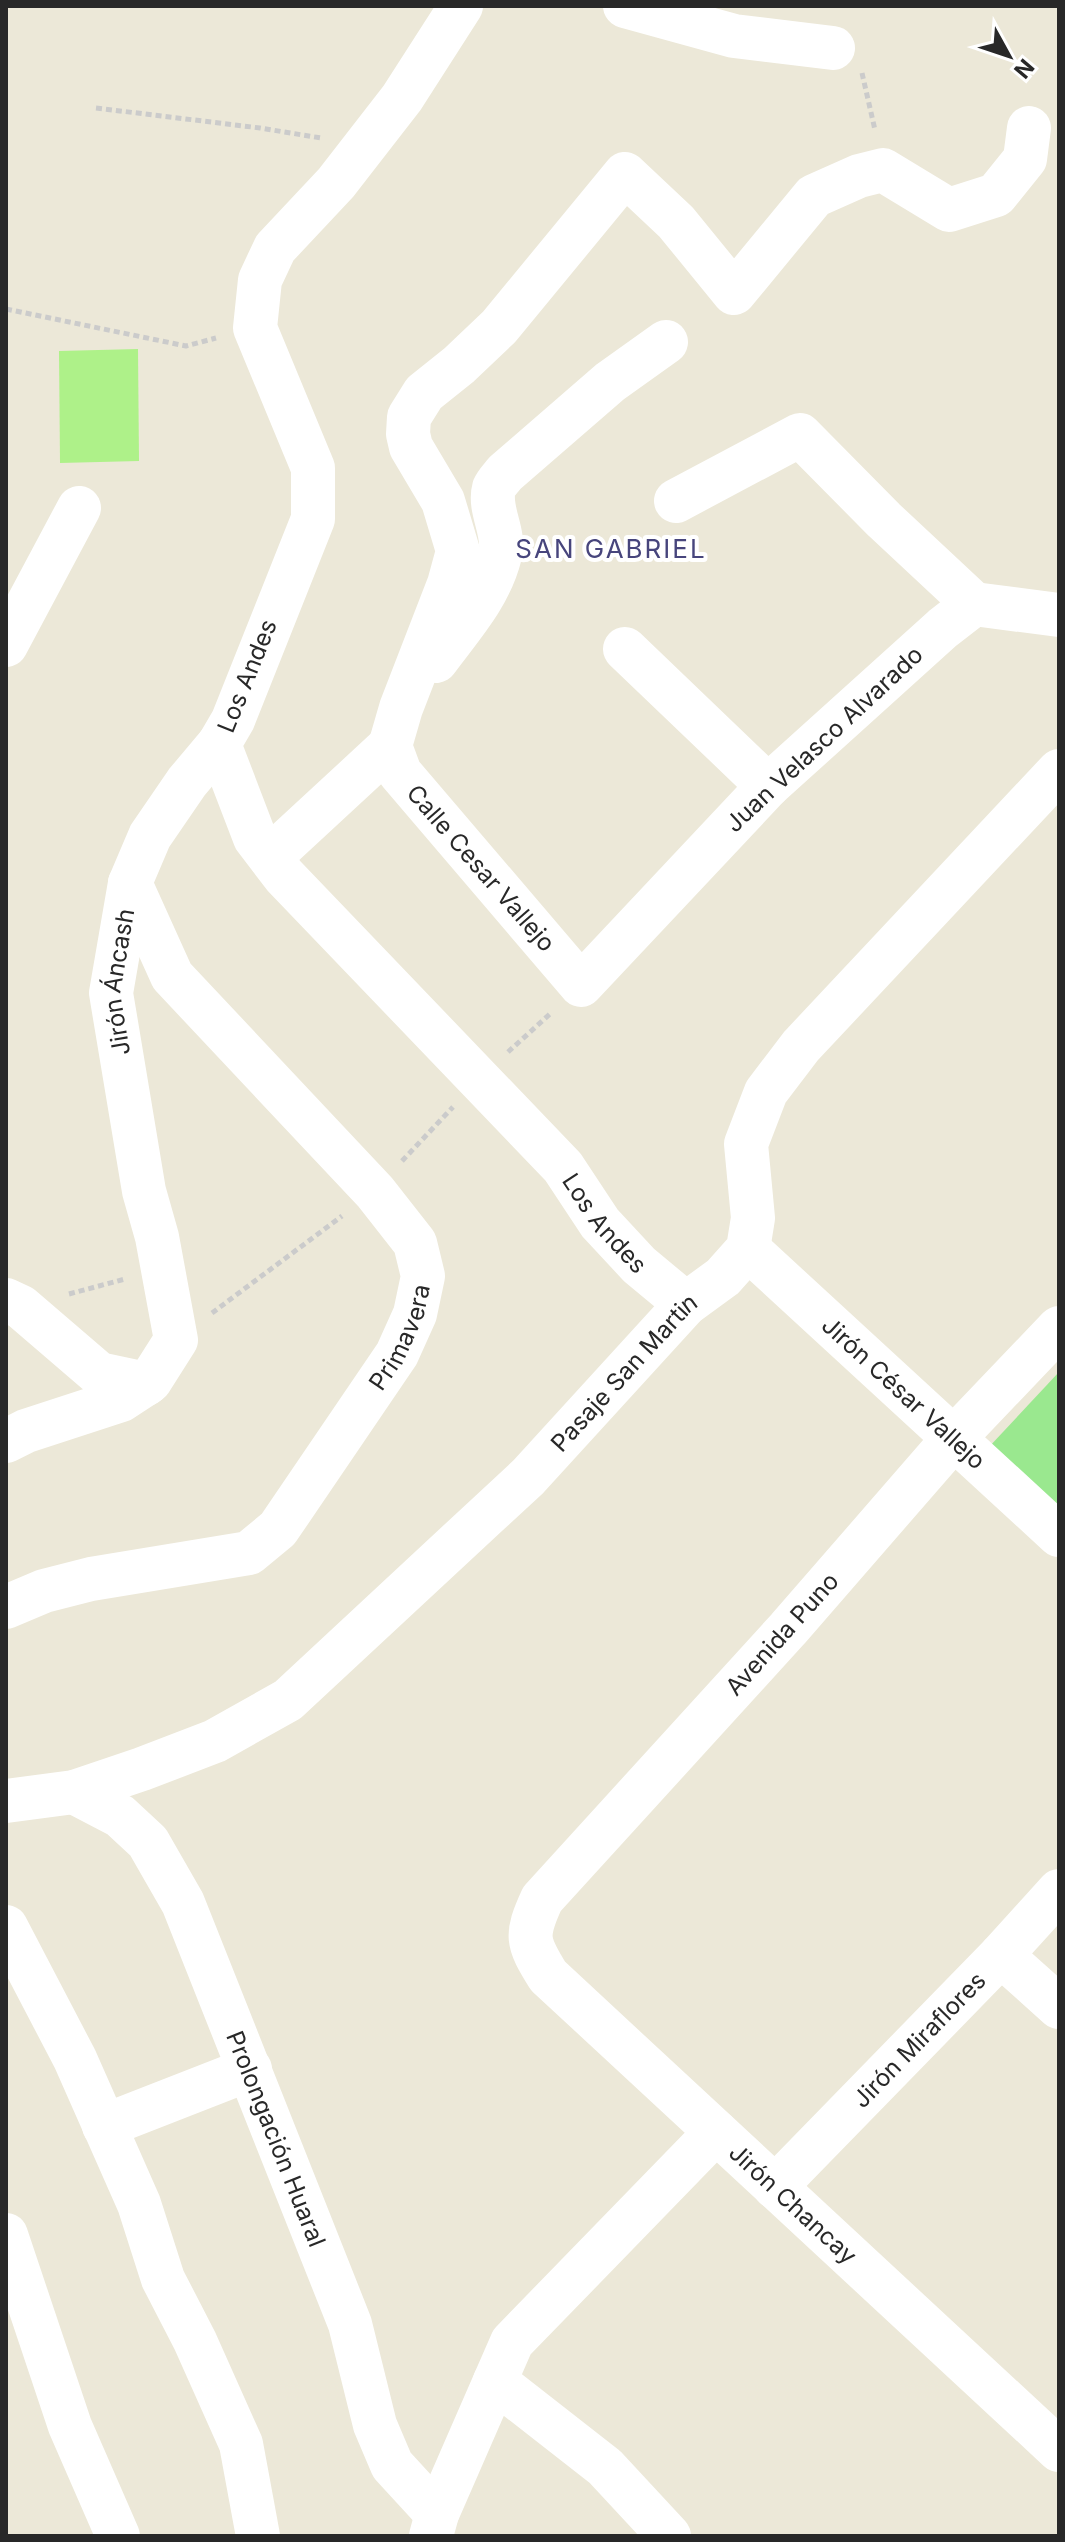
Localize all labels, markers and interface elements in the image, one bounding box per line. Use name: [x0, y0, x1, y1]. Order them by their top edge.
north arrow: [969, 16, 1049, 96]
text: N: [1009, 54, 1040, 84]
district label: SAN GABRIEL: [515, 533, 707, 564]
street label: Los Andes: [211, 615, 283, 737]
street label: Juan Velasco Alvarado: [719, 640, 929, 838]
street label: Calle Cesar Vallejo: [401, 779, 561, 957]
street label: Jirón Áncash: [96, 906, 140, 1058]
street label: Los Andes: [557, 1168, 653, 1279]
street label: Primavera: [362, 1282, 435, 1395]
street label: Pasaje San Martin: [544, 1287, 702, 1457]
street label: Jirón César Vallejo: [816, 1310, 992, 1475]
street label: Avenida Puno: [719, 1567, 845, 1701]
street label: Jirón Miraflores: [846, 1966, 991, 2113]
street label: Prolongación Huaral: [221, 2027, 332, 2251]
street label: Jirón Chancay: [723, 2137, 863, 2270]

